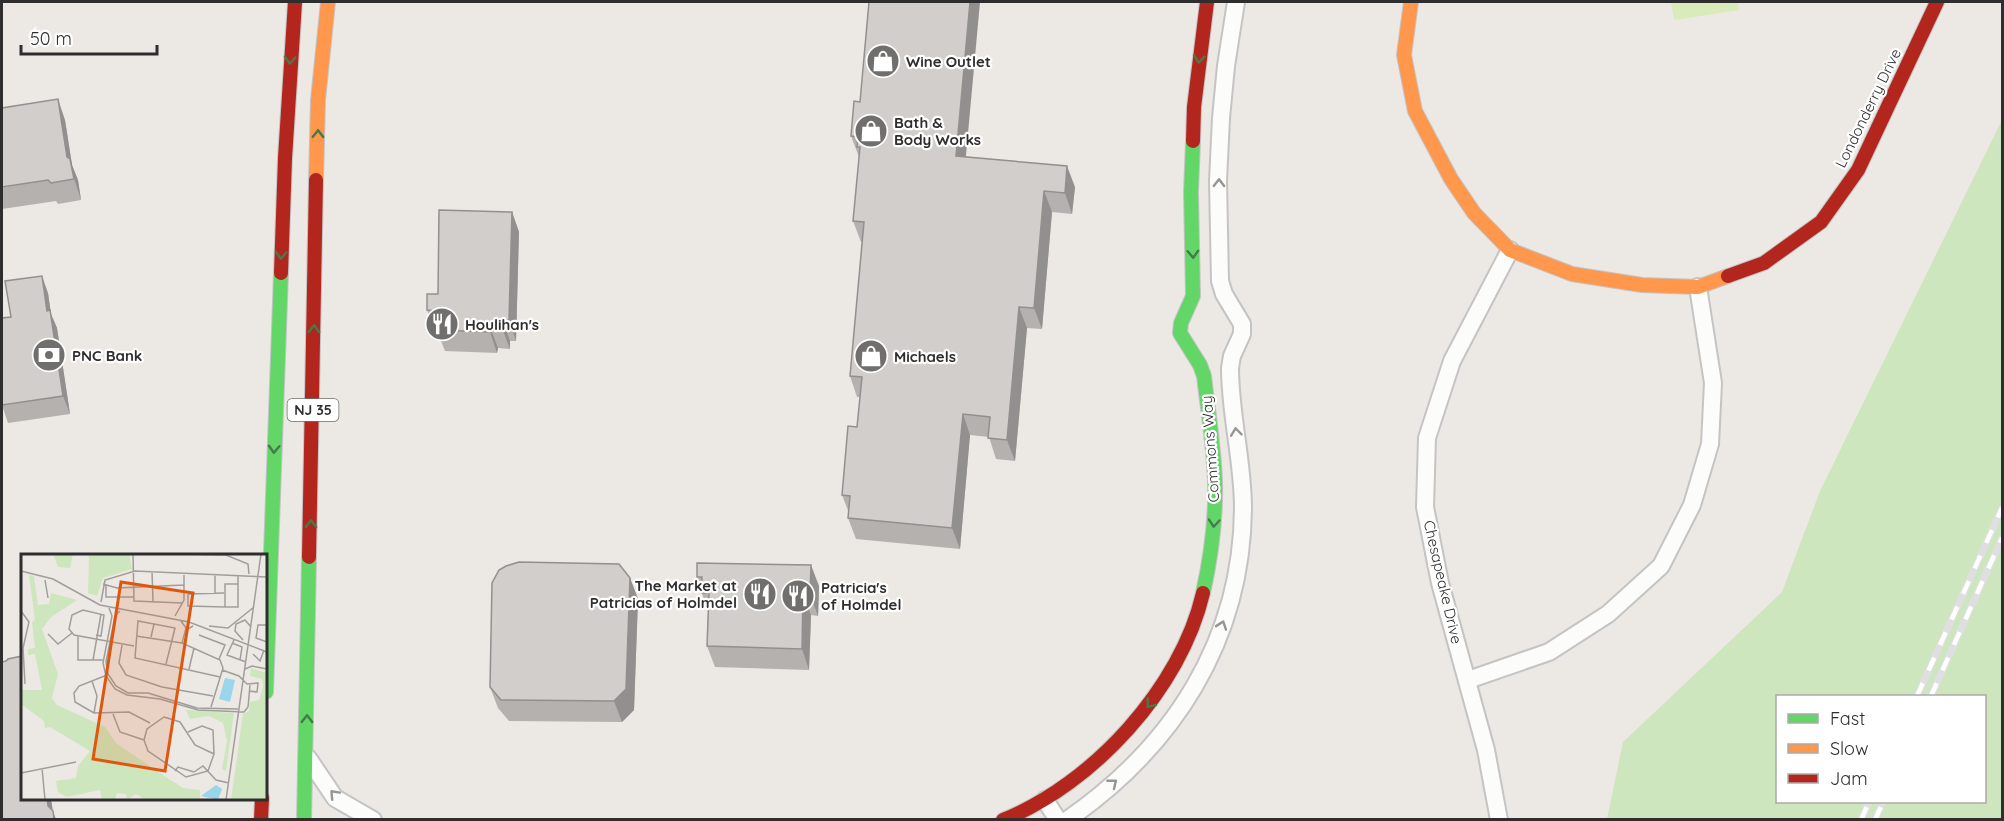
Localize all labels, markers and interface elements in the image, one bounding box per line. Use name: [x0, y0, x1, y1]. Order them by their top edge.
scale bar: [21, 18, 158, 56]
text: 50 m: [30, 27, 72, 50]
shop icon: Wine Outlet: [865, 43, 901, 79]
street label: Londonderry Drive: [1831, 45, 1905, 171]
place label: Wine Outlet: [906, 52, 991, 71]
one-way arrow: [284, 55, 297, 64]
one-way arrow: [1193, 55, 1206, 64]
shop icon: Bath & Body Works: [853, 113, 889, 149]
place label: Bath & Body Works: [894, 113, 981, 149]
one-way arrow: [311, 130, 324, 139]
one-way arrow: [1212, 178, 1225, 187]
one-way arrow: [275, 250, 288, 259]
one-way arrow: [1186, 250, 1199, 259]
restaurant icon: Houlihan's: [424, 306, 460, 342]
place label: Houlihan's: [465, 315, 539, 334]
one-way arrow: [308, 325, 320, 334]
bank icon: PNC Bank: [31, 337, 67, 373]
shop icon: Michaels: [853, 338, 889, 374]
place label: PNC Bank: [72, 346, 142, 365]
place label: Michaels: [894, 347, 956, 366]
street label: Commons Way: [1197, 395, 1223, 503]
road number: NJ 35: [288, 399, 338, 421]
one-way arrow: [1231, 428, 1243, 437]
one-way arrow: [268, 445, 281, 454]
one-way arrow: [1208, 518, 1221, 527]
street label: Chesapeake Drive: [1420, 518, 1466, 646]
one-way arrow: [304, 520, 317, 529]
inset map: [21, 554, 267, 800]
place label: The Market at Patricias of Holmdel: [590, 576, 737, 612]
restaurant icon: The Market at Patricias of Holmdel: [742, 576, 778, 612]
restaurant icon: Patricia's of Holmdel: [780, 578, 816, 614]
place label: Patricia's of Holmdel: [821, 578, 901, 614]
one-way arrow: [1215, 620, 1228, 631]
legend: [1776, 695, 1986, 803]
one-way arrow: [1147, 697, 1158, 708]
text: Fast: [1830, 707, 1865, 730]
one-way arrow: [301, 715, 313, 724]
text: Slow: [1830, 737, 1868, 760]
text: Jam: [1830, 767, 1868, 790]
one-way arrow: [1106, 780, 1117, 791]
one-way arrow: [330, 791, 341, 801]

